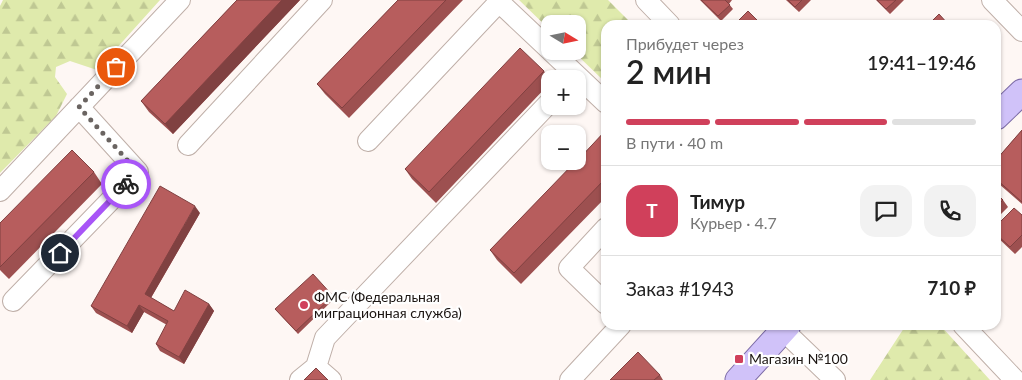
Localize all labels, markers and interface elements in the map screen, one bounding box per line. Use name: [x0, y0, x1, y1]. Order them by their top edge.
north arrow: [541, 15, 586, 60]
map controls: [541, 15, 586, 170]
text: Прибудет через: [626, 34, 744, 53]
pin: [95, 46, 137, 88]
text: 19:41–19:46: [867, 51, 976, 74]
text: 2 мин: [626, 52, 712, 91]
icon: bag: [102, 53, 130, 81]
button: +: [541, 70, 586, 115]
button: −: [541, 125, 586, 170]
text: В пути · 40 m: [626, 133, 723, 152]
courier: [101, 159, 151, 209]
icon: bike: [112, 170, 140, 198]
button: chat: [860, 185, 912, 237]
button: phone: [924, 185, 976, 237]
text: Тимур: [690, 190, 745, 213]
text: Т: [646, 199, 658, 222]
text: Курьер · 4.7: [690, 213, 777, 232]
pin: [39, 232, 81, 274]
icon: home: [46, 239, 74, 267]
text: 710 ₽: [927, 276, 976, 299]
text: Заказ #1943: [626, 277, 734, 300]
place label: ФМС (Федеральная миграционная служба): [314, 288, 462, 321]
marker: ФМС (Федеральная миграционная служба): [298, 299, 310, 311]
place label: Магазин №100: [749, 350, 848, 367]
marker: Магазин №100: [733, 353, 745, 365]

